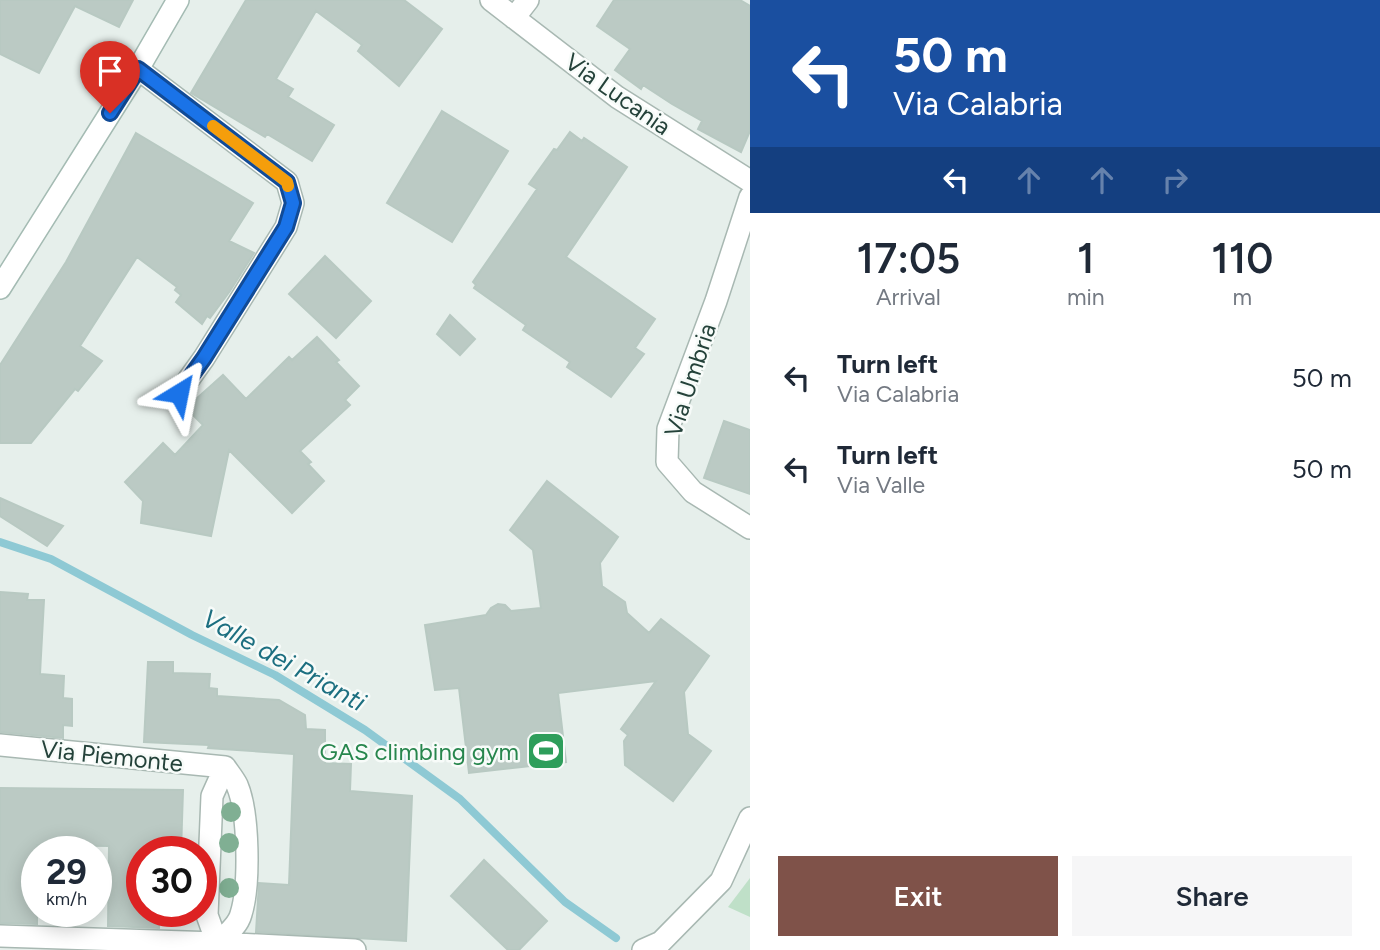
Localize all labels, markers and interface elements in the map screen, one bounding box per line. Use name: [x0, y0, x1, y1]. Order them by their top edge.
text: 50 m: [893, 25, 1008, 84]
icon: left: [778, 28, 869, 119]
pin: [80, 41, 140, 113]
street label: Via Lucania: [559, 47, 677, 141]
icon: arrive: [91, 52, 129, 90]
text: Via Calabria: [893, 85, 1063, 123]
icon: left: [937, 161, 975, 199]
icon: ahead: [1010, 161, 1048, 199]
icon: ahead: [1083, 161, 1121, 199]
icon: right: [1156, 161, 1194, 199]
text: 17:05: [857, 233, 960, 284]
text: 1: [1077, 233, 1095, 284]
text: 110: [1211, 233, 1273, 284]
text: Arrival: [876, 283, 941, 311]
text: min: [1067, 283, 1105, 311]
text: m: [1233, 283, 1252, 311]
street label: Via Umbria: [658, 320, 722, 440]
text: Turn left: [837, 348, 938, 380]
position arrow: [142, 356, 216, 430]
icon: left: [778, 359, 816, 397]
text: 50 m: [1292, 362, 1352, 394]
text: Via Calabria: [837, 380, 959, 408]
text: Turn left: [837, 439, 938, 471]
icon: left: [778, 450, 816, 488]
text: 50 m: [1292, 453, 1352, 485]
text: Via Valle: [837, 471, 925, 499]
water label: Valle dei Prianti: [197, 602, 372, 719]
sports icon: GAS climbing gym: [525, 730, 567, 772]
street label: Via Piemonte: [39, 734, 185, 778]
place label: GAS climbing gym: [320, 737, 519, 766]
speed limit sign: 30: [126, 836, 217, 927]
text: 29: [46, 851, 87, 893]
button: Exit: [778, 856, 1058, 936]
button: Share: [1072, 856, 1352, 936]
text: km/h: [46, 888, 87, 910]

